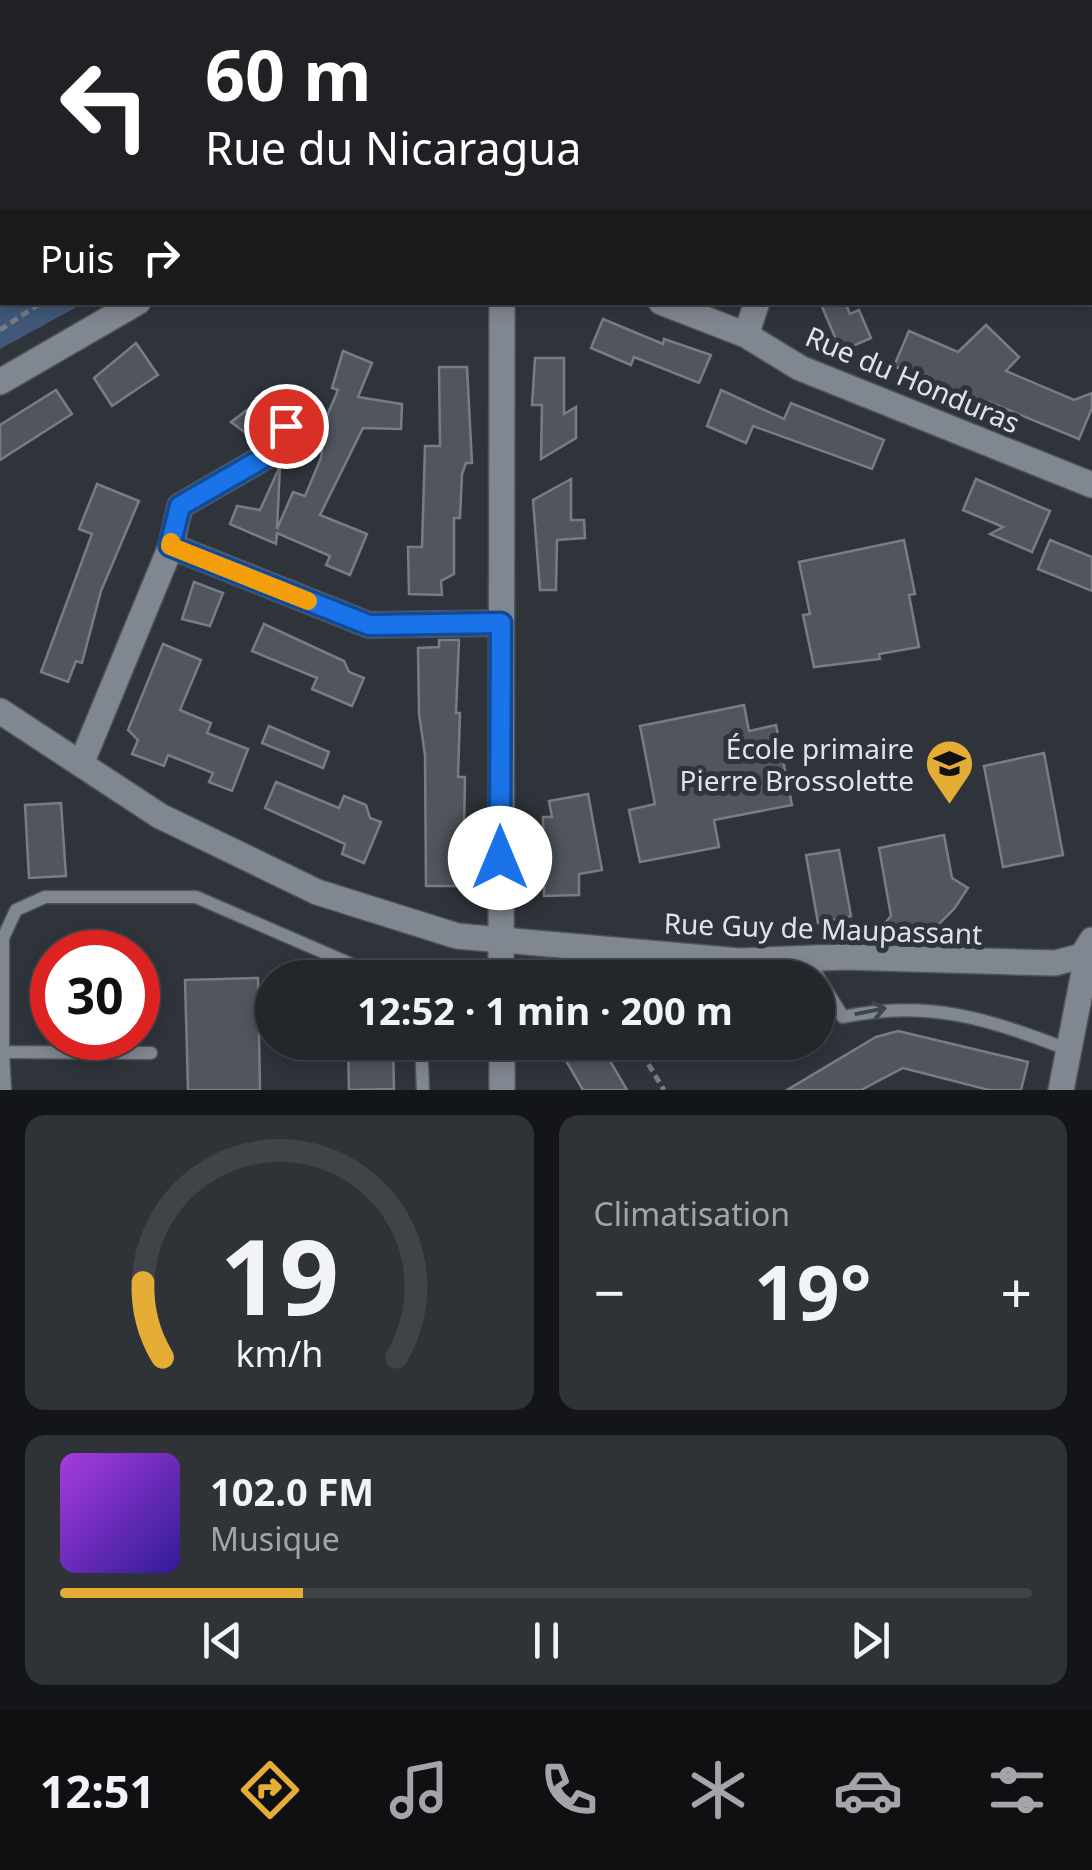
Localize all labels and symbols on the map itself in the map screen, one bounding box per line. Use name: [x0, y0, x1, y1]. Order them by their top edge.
street label: Rue du Honduras: [800, 317, 1026, 441]
pin: [244, 384, 329, 469]
place label: École primaire Pierre Brossolette: [679, 729, 914, 799]
school or university icon: École primaire Pierre Brossolette: [923, 738, 975, 806]
position arrow: [448, 806, 552, 910]
street label: Rue Guy de Maupassant: [663, 903, 983, 953]
speed limit sign: 30: [30, 930, 160, 1060]
one-way arrow: [855, 1001, 887, 1020]

